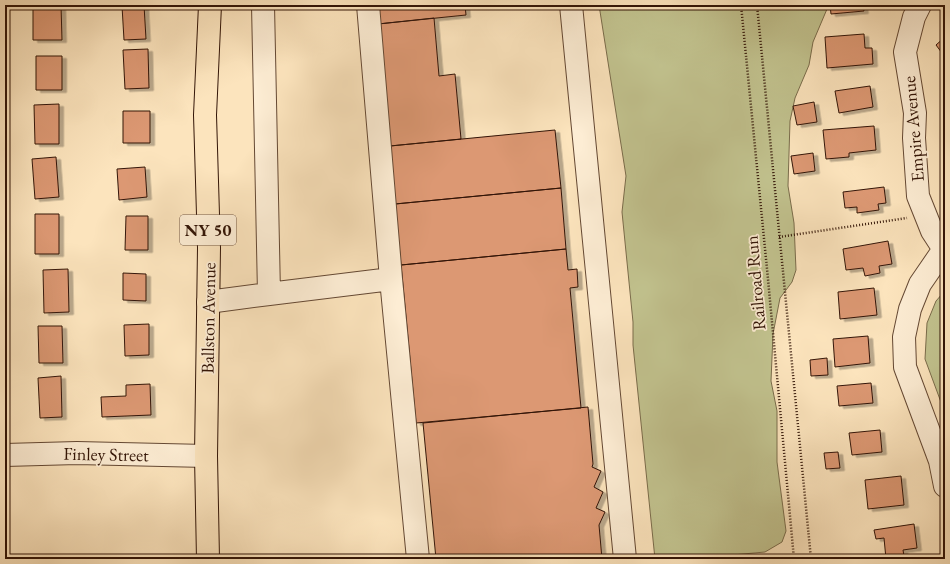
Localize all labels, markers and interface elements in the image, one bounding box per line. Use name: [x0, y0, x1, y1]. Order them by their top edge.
street label: Empire Avenue: [897, 75, 929, 183]
road number: NY 50: [180, 215, 236, 245]
street label: Railroad Run: [739, 234, 771, 331]
street label: Ballston Avenue: [196, 262, 220, 374]
street label: Finley Street: [63, 442, 149, 466]

